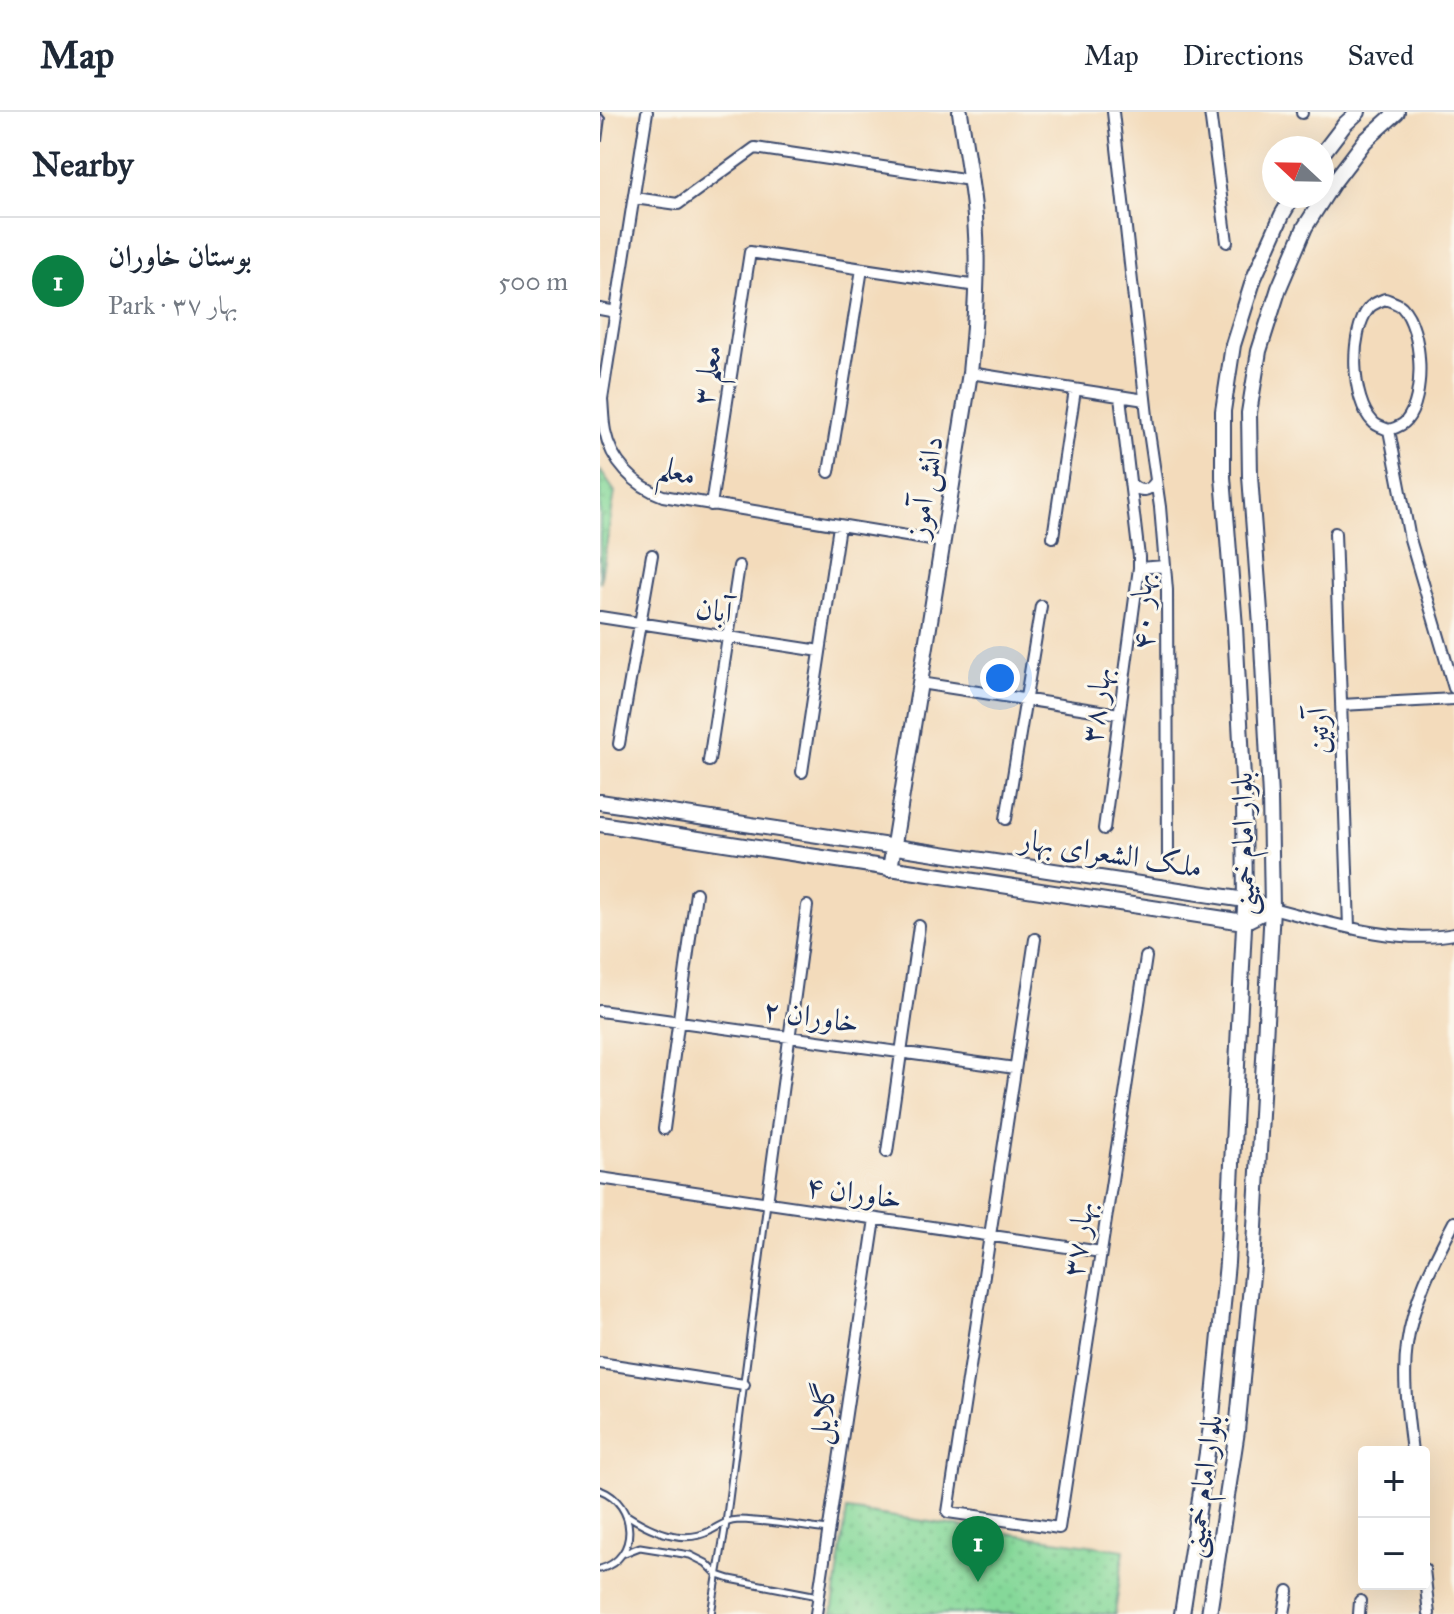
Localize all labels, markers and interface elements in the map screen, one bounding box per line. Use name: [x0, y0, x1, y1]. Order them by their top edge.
text: Map: [40, 32, 114, 78]
text: Map: [1084, 38, 1139, 73]
text: Directions: [1183, 38, 1304, 73]
text: Saved: [1348, 38, 1414, 73]
north arrow: [1262, 136, 1334, 208]
text: Nearby: [32, 144, 134, 185]
text: بوستان خاوران: [108, 238, 252, 274]
text: 1: [53, 265, 63, 297]
text: 500 m: [498, 265, 568, 297]
text: Park · بهار ۳۷: [108, 289, 238, 321]
street label: معلم ۳: [684, 342, 741, 410]
street label: دانش آموز: [899, 434, 953, 544]
street label: معلم: [651, 448, 701, 505]
street label: بهار ۴۰: [1123, 573, 1162, 651]
street label: آبان: [693, 589, 738, 631]
your location: [980, 658, 1020, 698]
street label: بهار ۳۸: [1073, 665, 1120, 745]
street label: آرتین: [1299, 703, 1337, 755]
street label: بلوار امام خمینی: [1224, 772, 1270, 916]
street label: ملک الشعرای بهار: [1014, 820, 1205, 886]
street label: خاوران ۲: [761, 991, 861, 1041]
street label: خاوران ۴: [804, 1167, 904, 1217]
street label: بهار ۳۷: [1054, 1198, 1103, 1280]
street label: گلایل: [800, 1380, 847, 1447]
street label: بلوار امام خمینی: [1174, 1412, 1238, 1561]
map controls: [1358, 1446, 1430, 1590]
button: +: [1358, 1446, 1430, 1518]
pin: 1: [952, 1516, 1004, 1582]
button: −: [1358, 1518, 1430, 1590]

